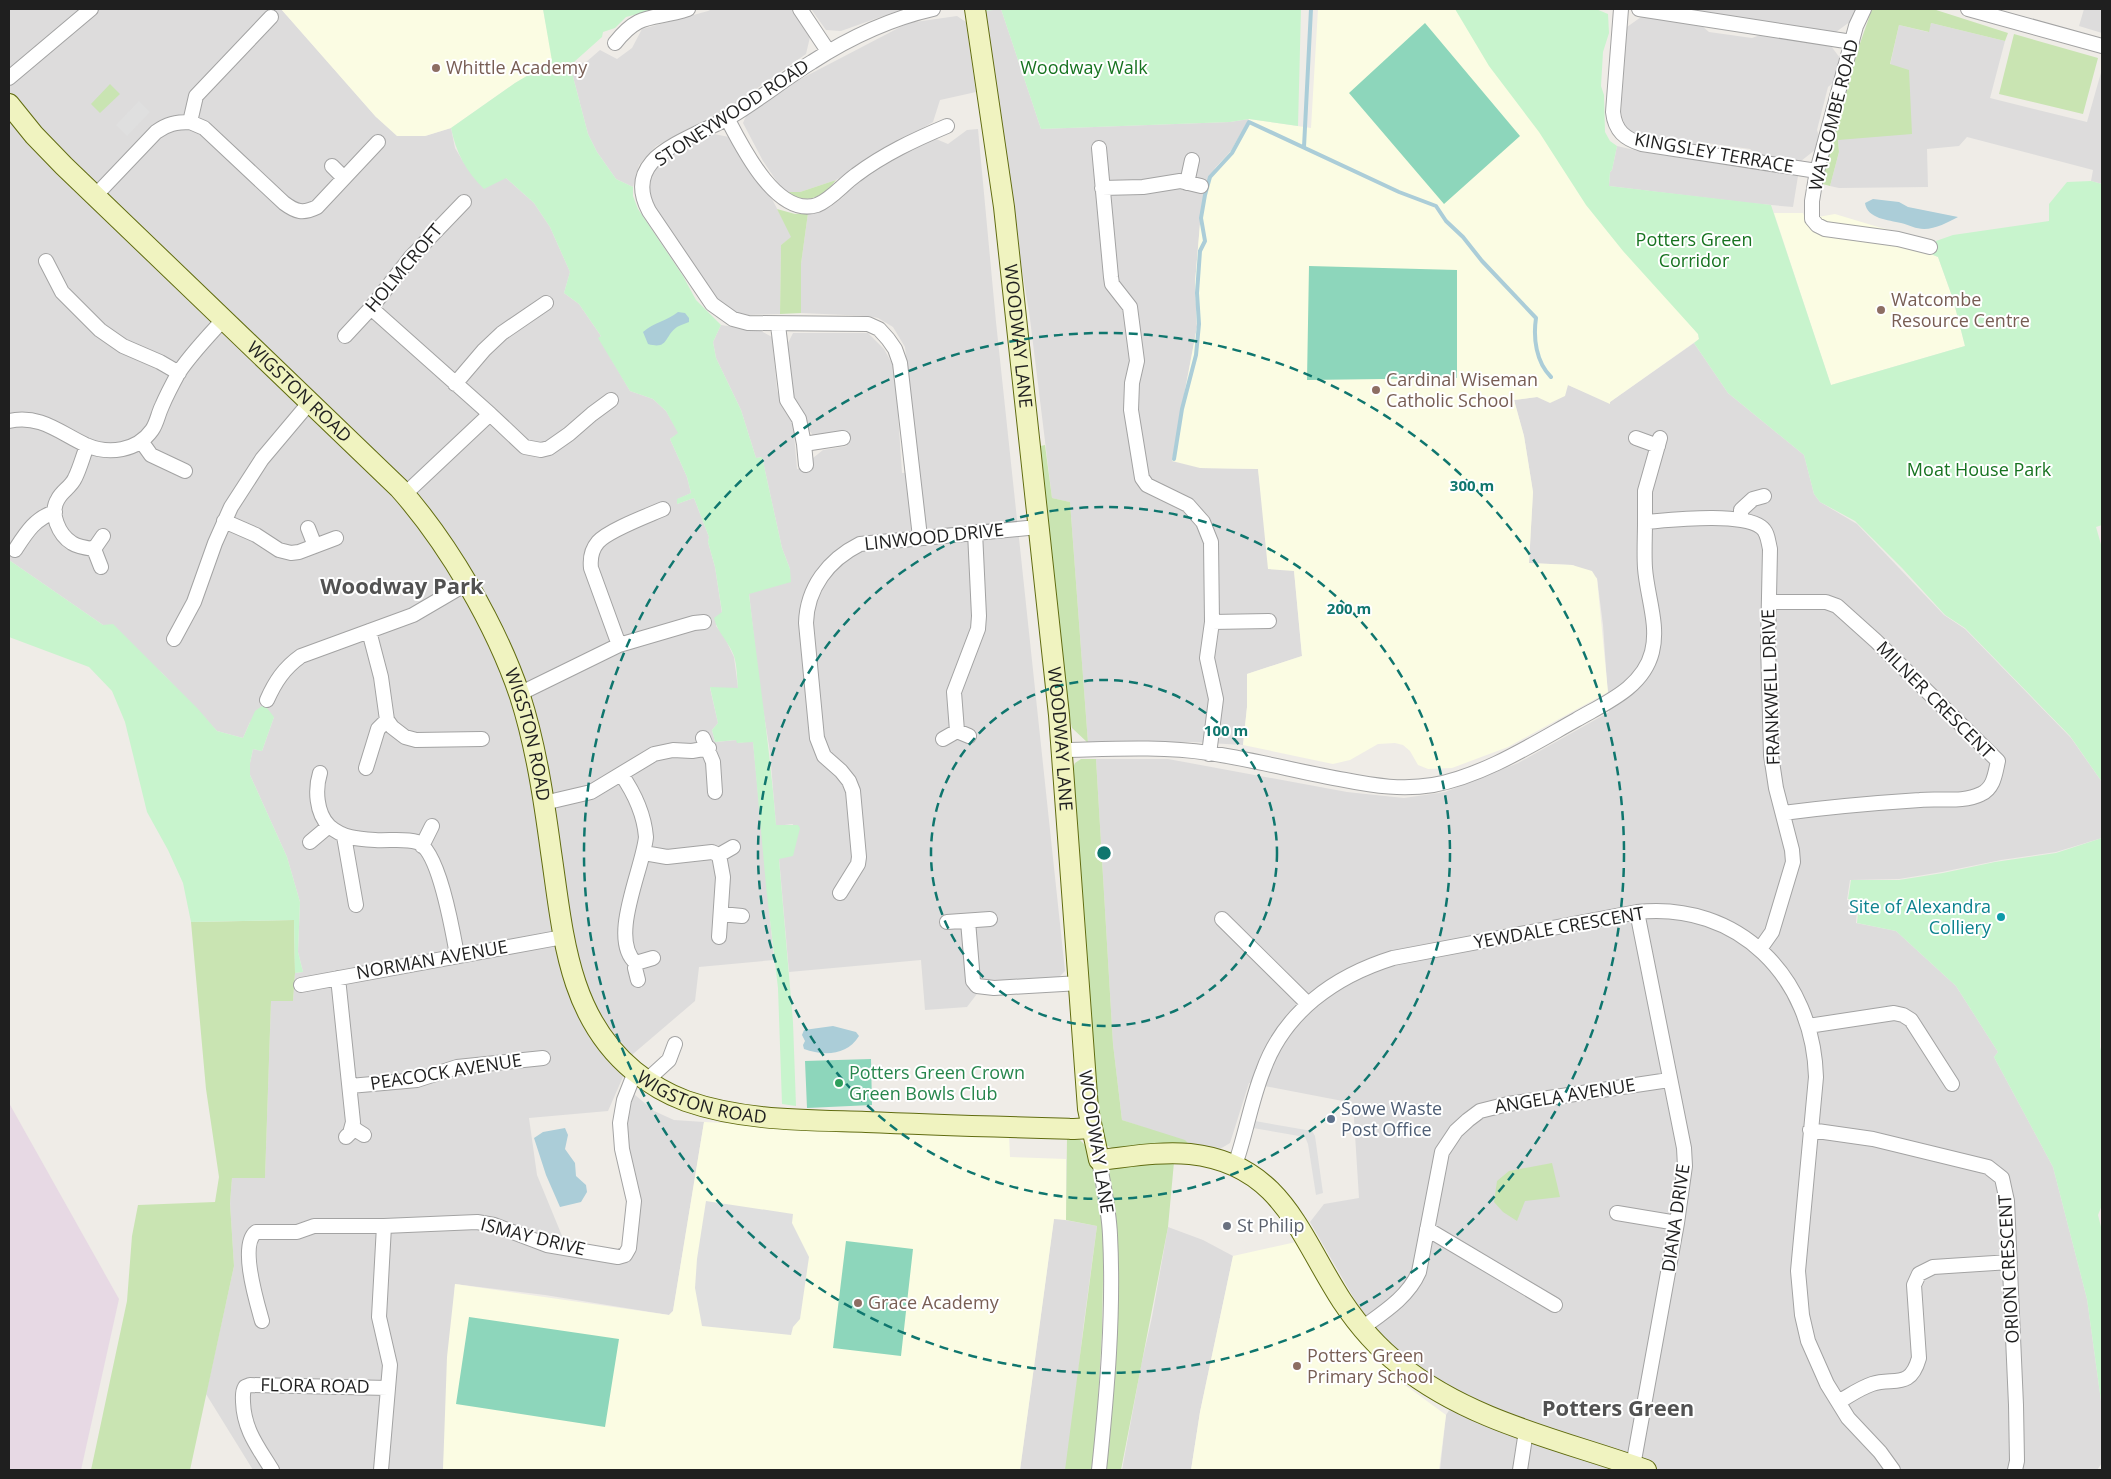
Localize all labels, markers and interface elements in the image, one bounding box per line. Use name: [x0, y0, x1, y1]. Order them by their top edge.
street label: WATCOMBE ROAD: [1803, 37, 1863, 193]
street label: STONEYWOOD ROAD: [650, 53, 813, 171]
place label: Whittle Academy: [446, 55, 588, 79]
park label: Woodway Walk: [1020, 55, 1148, 79]
marker: Whittle Academy: [430, 62, 442, 74]
street label: KINGSLEY TERRACE: [1633, 126, 1796, 178]
street label: HOLMCROFT: [359, 218, 447, 317]
park label: Potters Green Corridor: [1636, 227, 1752, 272]
street label: WOODWAY LANE: [999, 263, 1039, 409]
place label: Watcombe Resource Centre: [1891, 287, 2030, 332]
marker: Watcombe Resource Centre: [1875, 304, 1887, 316]
street label: WIGSTON ROAD: [242, 335, 357, 447]
place label: Cardinal Wiseman Catholic School: [1386, 367, 1538, 412]
marker: Cardinal Wiseman Catholic School: [1370, 384, 1382, 396]
park label: Moat House Park: [1907, 457, 2052, 481]
text: 300 m: [1450, 475, 1494, 495]
street label: LINWOOD DRIVE: [863, 517, 1005, 555]
district label: Woodway Park: [320, 570, 484, 600]
text: 200 m: [1327, 598, 1371, 618]
street label: FRANKWELL DRIVE: [1755, 608, 1785, 766]
street label: MILNER CRESCENT: [1872, 635, 2000, 763]
street label: WIGSTON ROAD: [500, 664, 556, 803]
street label: WOODWAY LANE: [1043, 665, 1079, 812]
text: 100 m: [1204, 720, 1248, 740]
centre of rings: [1095, 844, 1113, 862]
place label: Site of Alexandra Colliery: [1849, 894, 1992, 939]
street label: YEWDALE CRESCENT: [1472, 900, 1646, 954]
marker: Site of Alexandra Colliery: [1995, 911, 2007, 923]
street label: NORMAN AVENUE: [354, 934, 509, 984]
street label: PEACOCK AVENUE: [368, 1047, 523, 1095]
place label: Potters Green Crown Green Bowls Club: [849, 1060, 1025, 1105]
street label: WIGSTON ROAD: [633, 1064, 768, 1128]
street label: WOODWAY LANE: [1074, 1068, 1120, 1215]
street label: ANGELA AVENUE: [1493, 1072, 1637, 1118]
marker: Potters Green Crown Green Bowls Club: [833, 1077, 845, 1089]
place label: Sowe Waste Post Office: [1341, 1096, 1442, 1141]
marker: Sowe Waste Post Office: [1325, 1113, 1337, 1125]
street label: DIANA DRIVE: [1656, 1162, 1694, 1274]
street label: ORION CRESCENT: [1992, 1194, 2024, 1344]
street label: ISMAY DRIVE: [478, 1211, 588, 1261]
place label: St Philip: [1237, 1213, 1304, 1237]
marker: St Philip: [1221, 1220, 1233, 1232]
place label: Grace Academy: [868, 1290, 1000, 1314]
marker: Grace Academy: [852, 1297, 864, 1309]
place label: Potters Green Primary School: [1307, 1343, 1433, 1388]
marker: Potters Green Primary School: [1291, 1360, 1303, 1372]
street label: FLORA ROAD: [260, 1372, 370, 1398]
district label: Potters Green: [1542, 1392, 1694, 1422]

